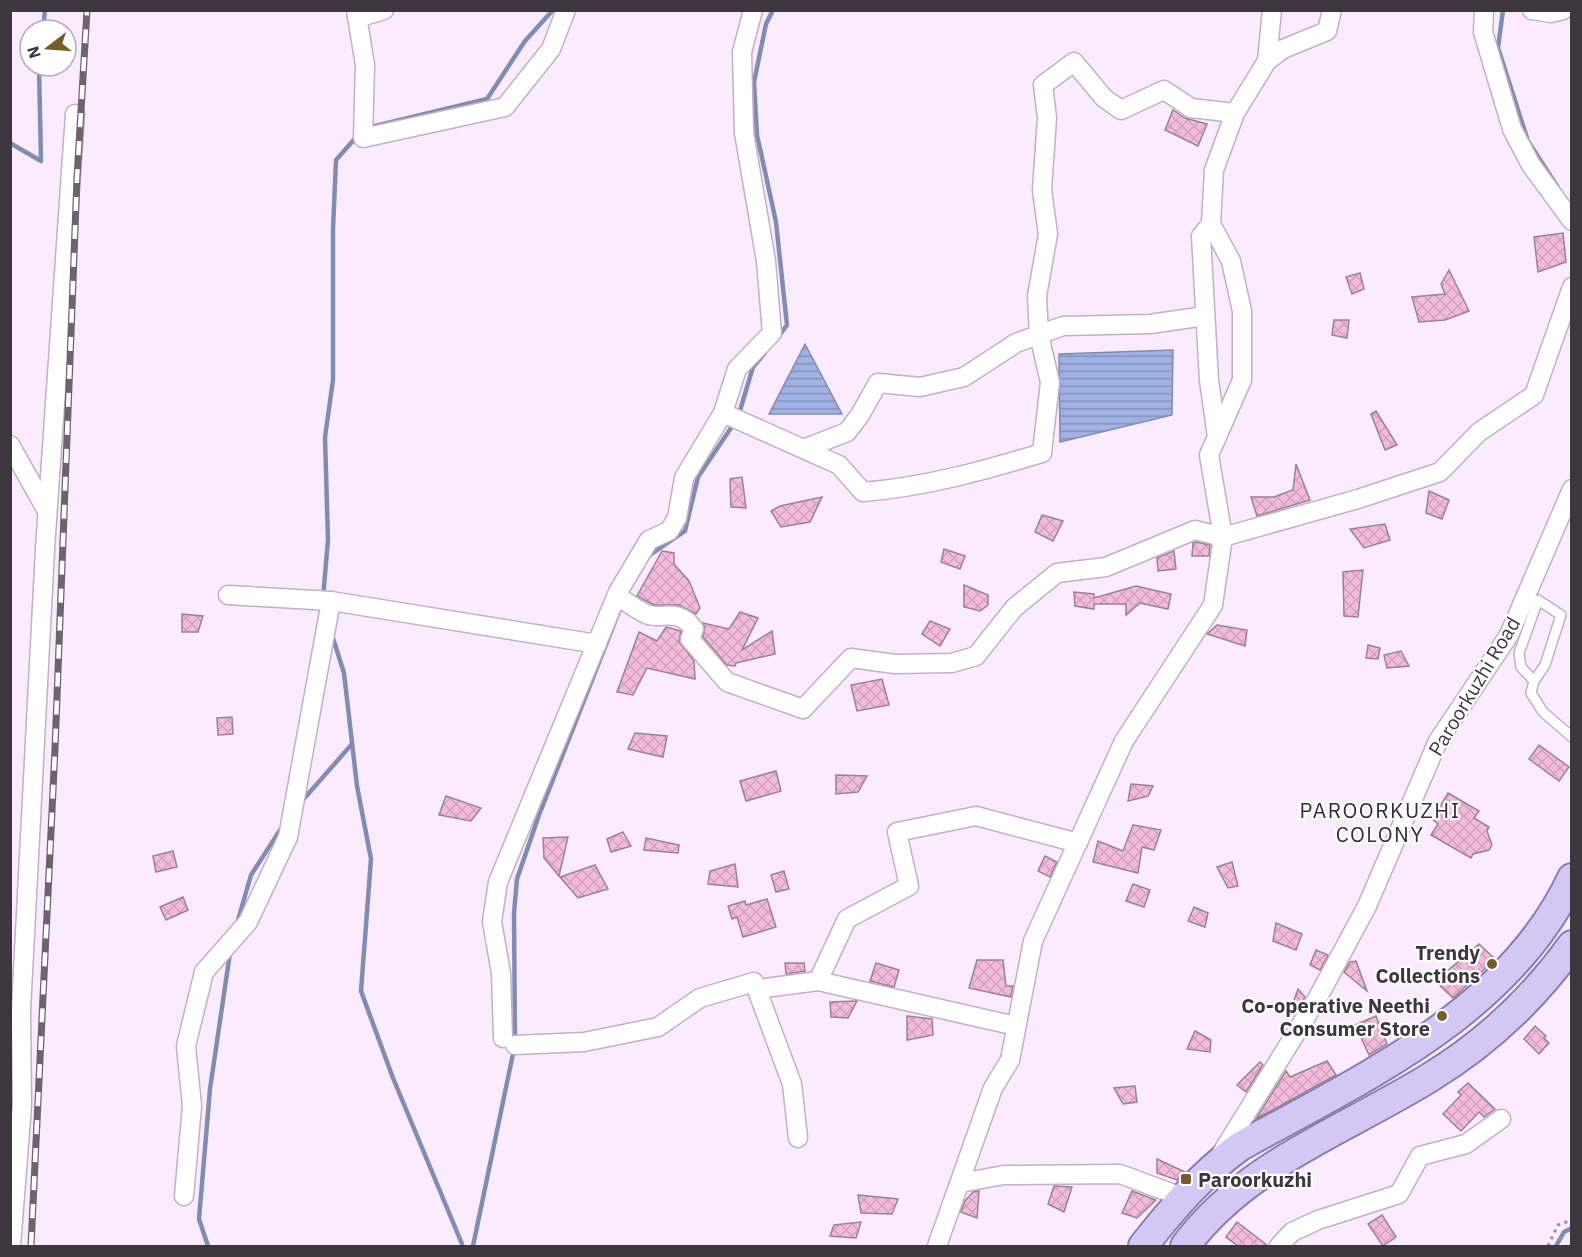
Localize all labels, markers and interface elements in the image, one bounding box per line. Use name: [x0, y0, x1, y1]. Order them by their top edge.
north arrow: [18, 18, 78, 78]
text: N: [22, 44, 45, 61]
street label: Paroorkuzhi Road: [1422, 611, 1526, 761]
district label: PAROORKUZHI COLONY: [1299, 796, 1461, 848]
place label: Trendy Collections: [1376, 939, 1480, 989]
marker: Trendy Collections: [1485, 957, 1499, 971]
place label: Co-operative Neethi Consumer Store: [1241, 992, 1430, 1042]
marker: Co-operative Neethi Consumer Store: [1435, 1009, 1449, 1023]
place label: Paroorkuzhi: [1198, 1166, 1312, 1193]
marker: Paroorkuzhi: [1179, 1172, 1193, 1186]

